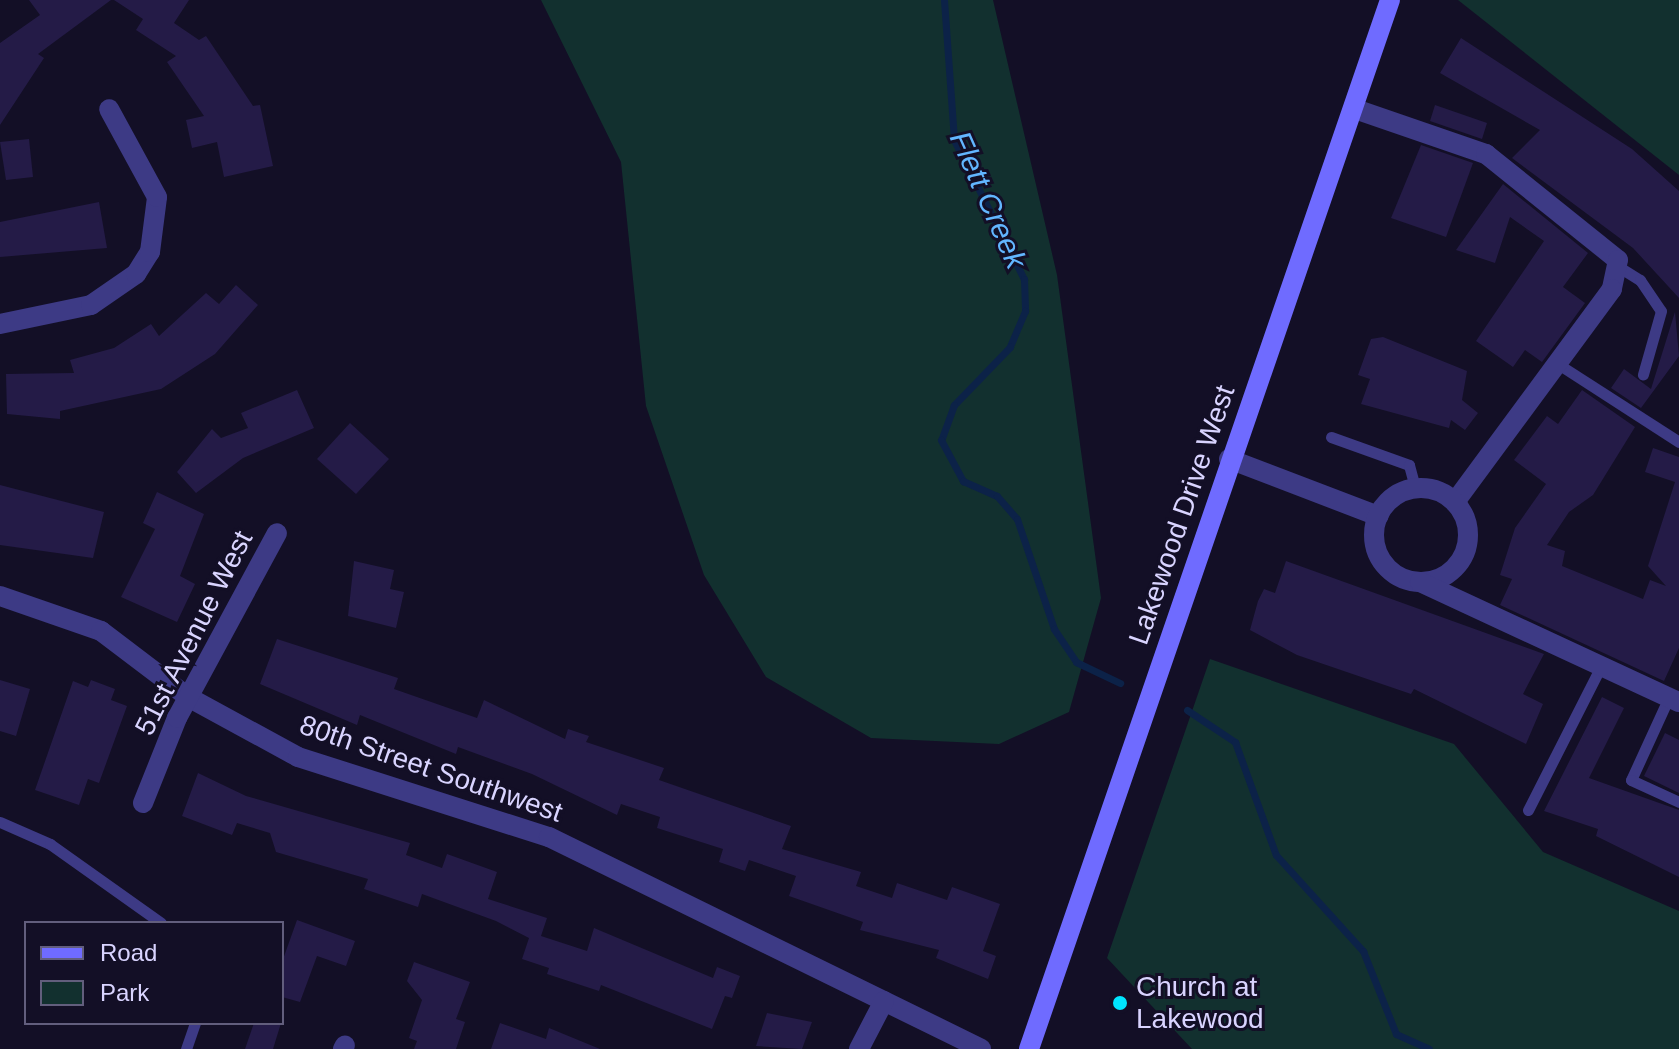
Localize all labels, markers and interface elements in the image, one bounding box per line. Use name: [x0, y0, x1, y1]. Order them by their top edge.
water label: Flett Creek: [942, 126, 1034, 274]
street label: Lakewood Drive West: [1122, 381, 1242, 649]
street label: 51st Avenue West: [128, 525, 260, 741]
street label: 80th Street Southwest: [295, 708, 567, 830]
legend: [24, 921, 284, 1025]
text: Road: [100, 939, 157, 966]
place label: Church at Lakewood: [1136, 970, 1264, 1036]
text: Park: [100, 979, 149, 1006]
marker: Church at Lakewood: [1111, 994, 1129, 1012]

